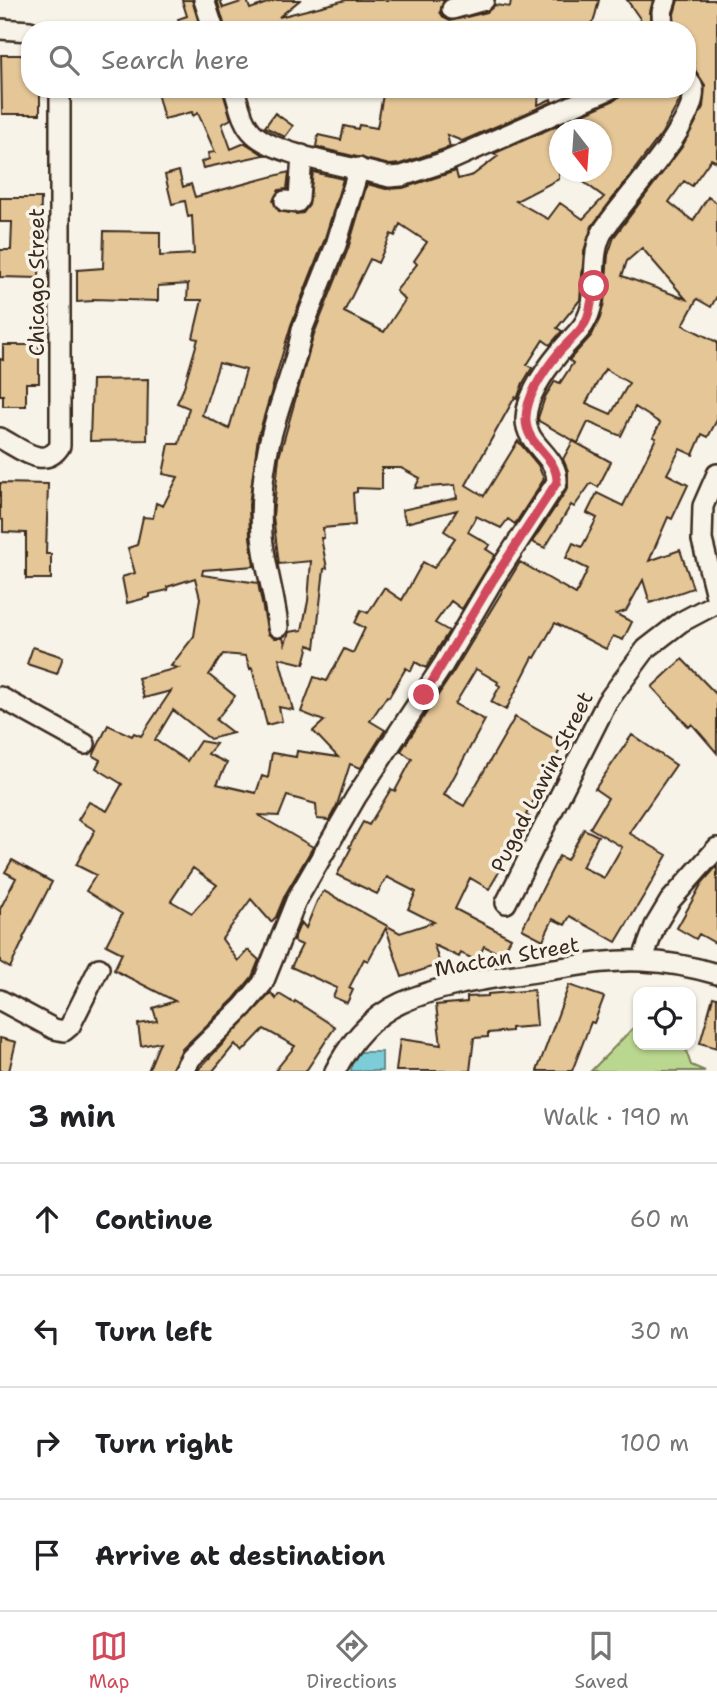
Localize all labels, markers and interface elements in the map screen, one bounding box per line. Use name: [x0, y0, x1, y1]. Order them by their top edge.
search box: [21, 21, 696, 98]
icon: search: [45, 41, 83, 79]
text: Search here: [101, 42, 250, 77]
north arrow: [549, 119, 612, 182]
street label: Chicago Street: [23, 208, 51, 356]
route start: [578, 270, 609, 301]
route end: [408, 679, 439, 710]
street label: Pugad Lawin Street: [484, 687, 600, 877]
street label: Mactan Street: [432, 930, 582, 984]
map controls: [633, 987, 696, 1050]
button: locate: [633, 987, 696, 1050]
text: 3 min: [28, 1096, 115, 1137]
text: Walk · 190 m: [543, 1102, 689, 1132]
icon: ahead: [28, 1200, 66, 1238]
text: Continue: [95, 1202, 213, 1237]
text: 60 m: [630, 1204, 689, 1234]
icon: left: [28, 1312, 66, 1350]
text: Turn left: [95, 1314, 212, 1349]
text: 30 m: [630, 1316, 689, 1346]
icon: right: [28, 1424, 66, 1462]
text: Turn right: [95, 1426, 233, 1461]
text: 100 m: [620, 1428, 689, 1458]
icon: arrive: [28, 1536, 66, 1574]
text: Arrive at destination: [95, 1538, 385, 1573]
tab: Map: [89, 1627, 129, 1694]
tab: Directions: [307, 1627, 397, 1694]
tab: Saved: [574, 1627, 628, 1694]

